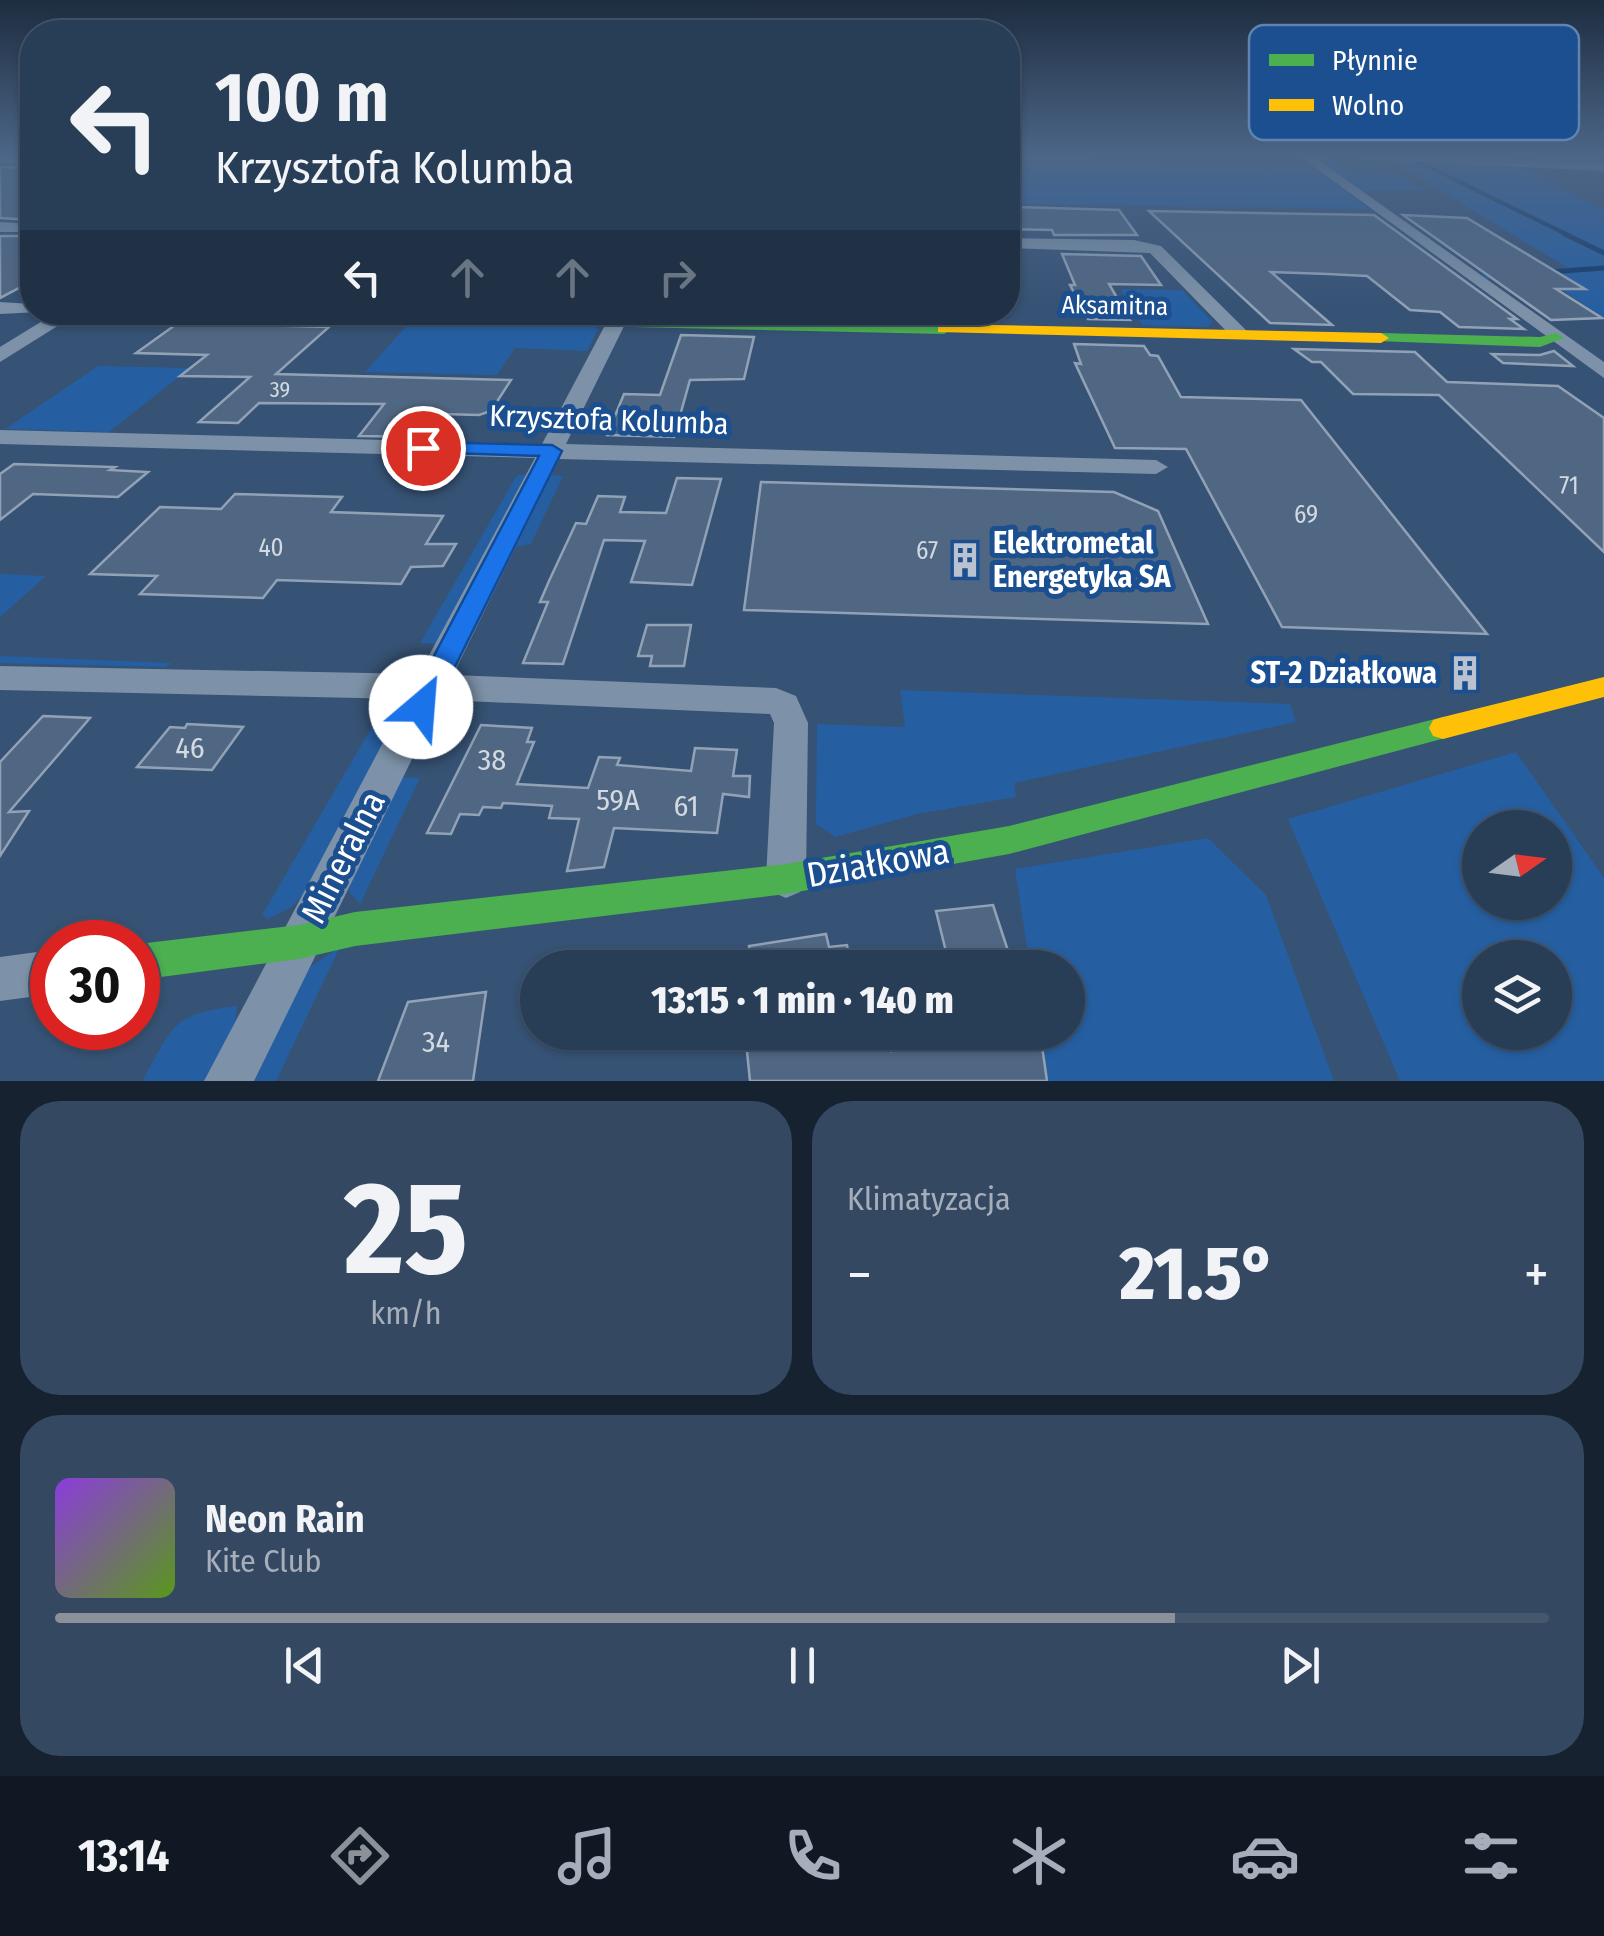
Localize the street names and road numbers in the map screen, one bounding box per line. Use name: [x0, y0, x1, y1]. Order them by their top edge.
street label: Aksamitna: [1061, 290, 1169, 322]
street label: Krzysztofa Kolumba: [489, 398, 729, 442]
street label: Mineralna: [292, 784, 394, 930]
street label: Działkowa: [804, 830, 952, 896]

